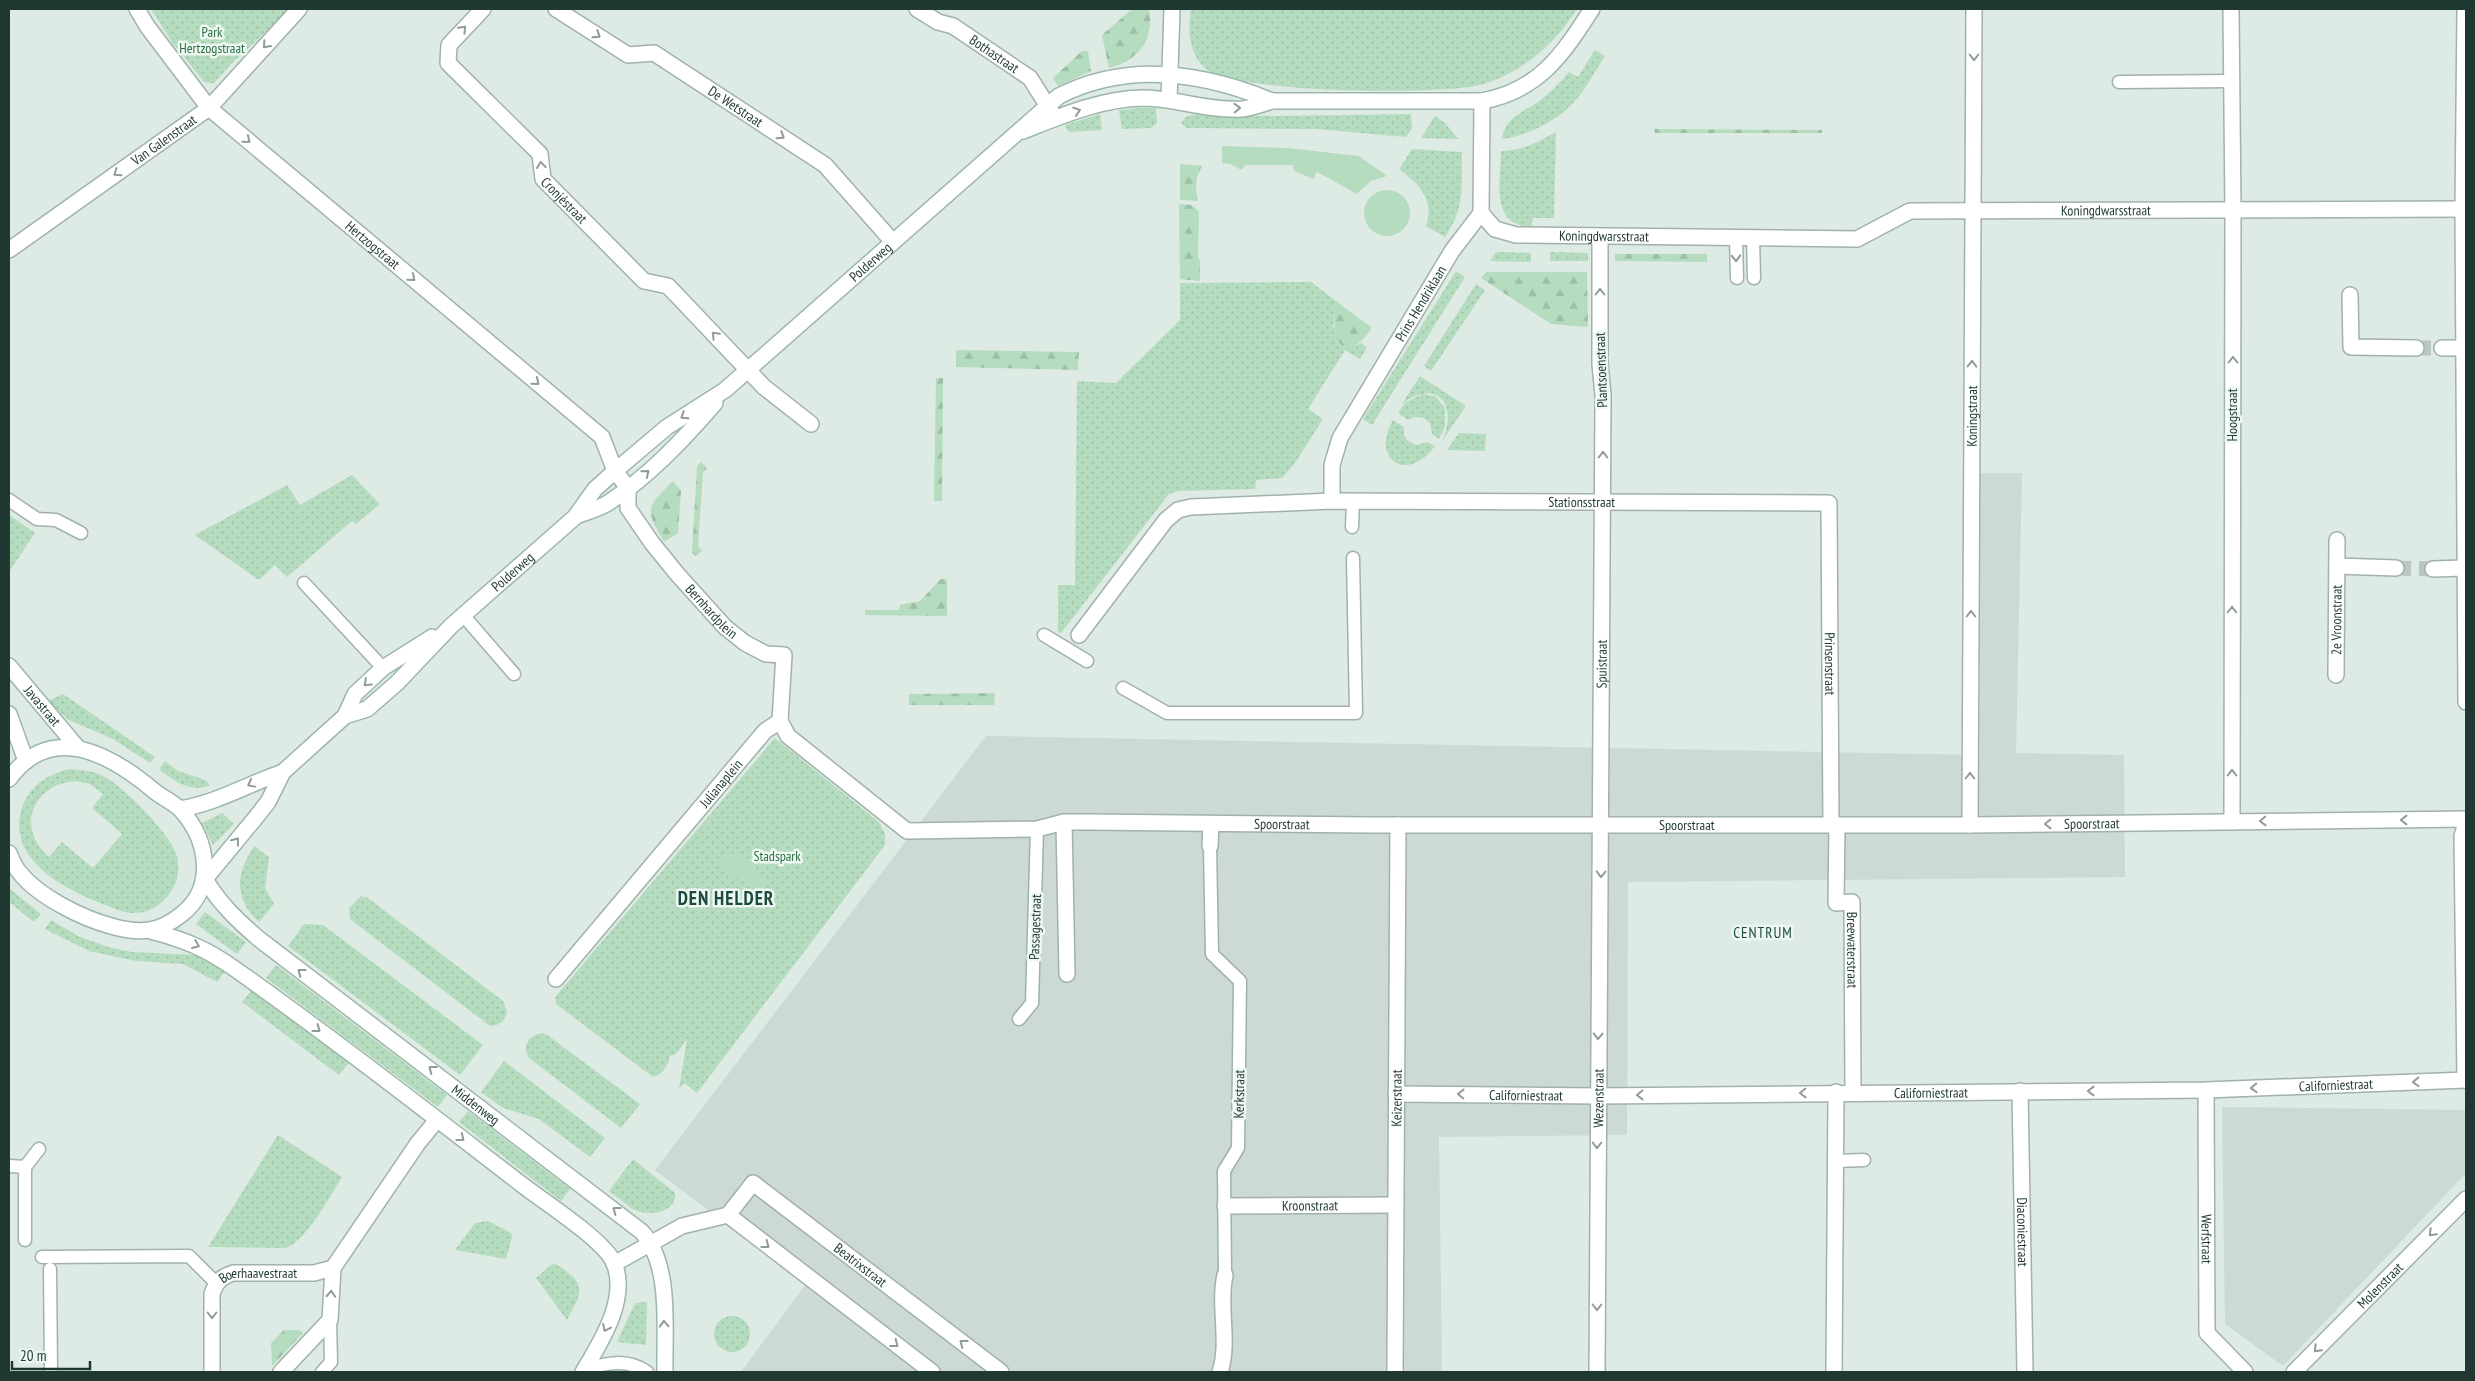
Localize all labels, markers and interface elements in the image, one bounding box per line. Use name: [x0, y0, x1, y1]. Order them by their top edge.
park label: Park Hertzogstraat: [179, 23, 245, 57]
one-way arrow: [457, 26, 466, 35]
one-way arrow: [591, 29, 600, 38]
street label: Bothastraat: [966, 31, 1023, 77]
one-way arrow: [263, 40, 272, 49]
one-way arrow: [1969, 54, 1979, 62]
street label: De Wetstraat: [705, 82, 767, 131]
one-way arrow: [1234, 103, 1242, 114]
one-way arrow: [1072, 106, 1081, 116]
street label: Van Galenstraat: [127, 111, 200, 170]
one-way arrow: [776, 129, 785, 139]
one-way arrow: [241, 134, 250, 143]
one-way arrow: [536, 161, 547, 169]
one-way arrow: [114, 167, 123, 176]
street label: Cronjéstraat: [537, 173, 591, 227]
street label: Koningdwarsstraat: [2061, 201, 2151, 219]
street label: Hertzogstraat: [342, 217, 404, 273]
street label: Koningdwarsstraat: [1559, 227, 1649, 246]
street label: Polderweg: [845, 238, 895, 286]
one-way arrow: [1731, 255, 1742, 263]
street label: Prins Hendriklaan: [1391, 262, 1450, 345]
one-way arrow: [406, 272, 415, 281]
one-way arrow: [1595, 288, 1605, 296]
one-way arrow: [712, 331, 721, 340]
street label: Plantsoenstraat: [1591, 332, 1611, 408]
one-way arrow: [2228, 356, 2238, 364]
one-way arrow: [1967, 359, 1977, 367]
one-way arrow: [531, 376, 540, 385]
street label: Koningstraat: [1963, 385, 1981, 447]
street label: Hoogstraat: [2223, 388, 2241, 442]
one-way arrow: [681, 410, 690, 420]
one-way arrow: [1598, 450, 1608, 458]
one-way arrow: [640, 470, 649, 479]
street label: Stationsstraat: [1548, 493, 1615, 511]
street label: Polderweg: [488, 548, 538, 595]
street label: Bernhardplein: [682, 580, 741, 643]
street label: 2e Vroonstraat: [2327, 585, 2346, 655]
one-way arrow: [2227, 606, 2237, 614]
one-way arrow: [1966, 609, 1976, 617]
street label: Prinsenstraat: [1821, 632, 1839, 695]
street label: Spuistraat: [1592, 639, 1611, 688]
one-way arrow: [364, 677, 373, 686]
street label: Javastraat: [20, 681, 65, 730]
street label: Julianaplein: [695, 755, 746, 812]
one-way arrow: [2227, 769, 2237, 776]
one-way arrow: [1965, 772, 1976, 780]
one-way arrow: [247, 778, 256, 788]
street label: Spoorstraat: [2064, 814, 2120, 833]
street label: Spoorstraat: [1254, 815, 1310, 833]
one-way arrow: [2399, 815, 2407, 825]
street label: Spoorstraat: [1659, 816, 1715, 834]
one-way arrow: [2259, 816, 2266, 826]
one-way arrow: [2044, 819, 2052, 829]
one-way arrow: [230, 838, 238, 847]
park label: Stadspark: [753, 847, 801, 865]
one-way arrow: [1596, 870, 1606, 878]
district label: DEN HELDER: [678, 886, 774, 910]
street label: Passagestraat: [1025, 894, 1045, 960]
street label: Breewaterstraat: [1843, 912, 1861, 988]
district label: CENTRUM: [1733, 923, 1793, 942]
one-way arrow: [191, 939, 199, 949]
one-way arrow: [297, 969, 307, 978]
one-way arrow: [311, 1024, 320, 1032]
one-way arrow: [1593, 1033, 1604, 1041]
one-way arrow: [429, 1067, 438, 1075]
street label: Wezenstraat: [1589, 1068, 1608, 1128]
street label: Kerkstraat: [1230, 1069, 1248, 1119]
street label: Keizerstraat: [1387, 1069, 1406, 1127]
street label: Californiestraat: [2299, 1075, 2373, 1095]
one-way arrow: [2412, 1077, 2420, 1088]
street label: Middenweg: [448, 1081, 503, 1129]
street label: Californiestraat: [1894, 1083, 1968, 1102]
one-way arrow: [2249, 1083, 2257, 1093]
one-way arrow: [2087, 1085, 2095, 1096]
street label: Californiestraat: [1489, 1086, 1563, 1105]
one-way arrow: [1798, 1088, 1806, 1098]
one-way arrow: [1457, 1089, 1465, 1100]
one-way arrow: [1636, 1090, 1644, 1100]
one-way arrow: [455, 1132, 464, 1141]
one-way arrow: [1592, 1141, 1602, 1149]
street label: Kroonstraat: [1282, 1196, 1338, 1215]
street label: Diaconiestraat: [2013, 1197, 2032, 1267]
one-way arrow: [613, 1208, 622, 1216]
street label: Werfstraat: [2198, 1214, 2216, 1264]
one-way arrow: [2429, 1228, 2438, 1237]
one-way arrow: [760, 1239, 769, 1247]
street label: Beatrixstraat: [830, 1239, 891, 1291]
street label: Molenstraat: [2353, 1259, 2407, 1312]
street label: Boerhaavestraat: [215, 1264, 297, 1287]
one-way arrow: [326, 1290, 337, 1298]
one-way arrow: [1592, 1304, 1602, 1311]
one-way arrow: [207, 1312, 217, 1319]
one-way arrow: [658, 1319, 669, 1327]
one-way arrow: [602, 1323, 612, 1332]
scale bar: [12, 1338, 90, 1370]
one-way arrow: [889, 1338, 898, 1346]
one-way arrow: [960, 1340, 969, 1348]
one-way arrow: [2314, 1343, 2323, 1352]
text: 20 m: [20, 1346, 46, 1365]

